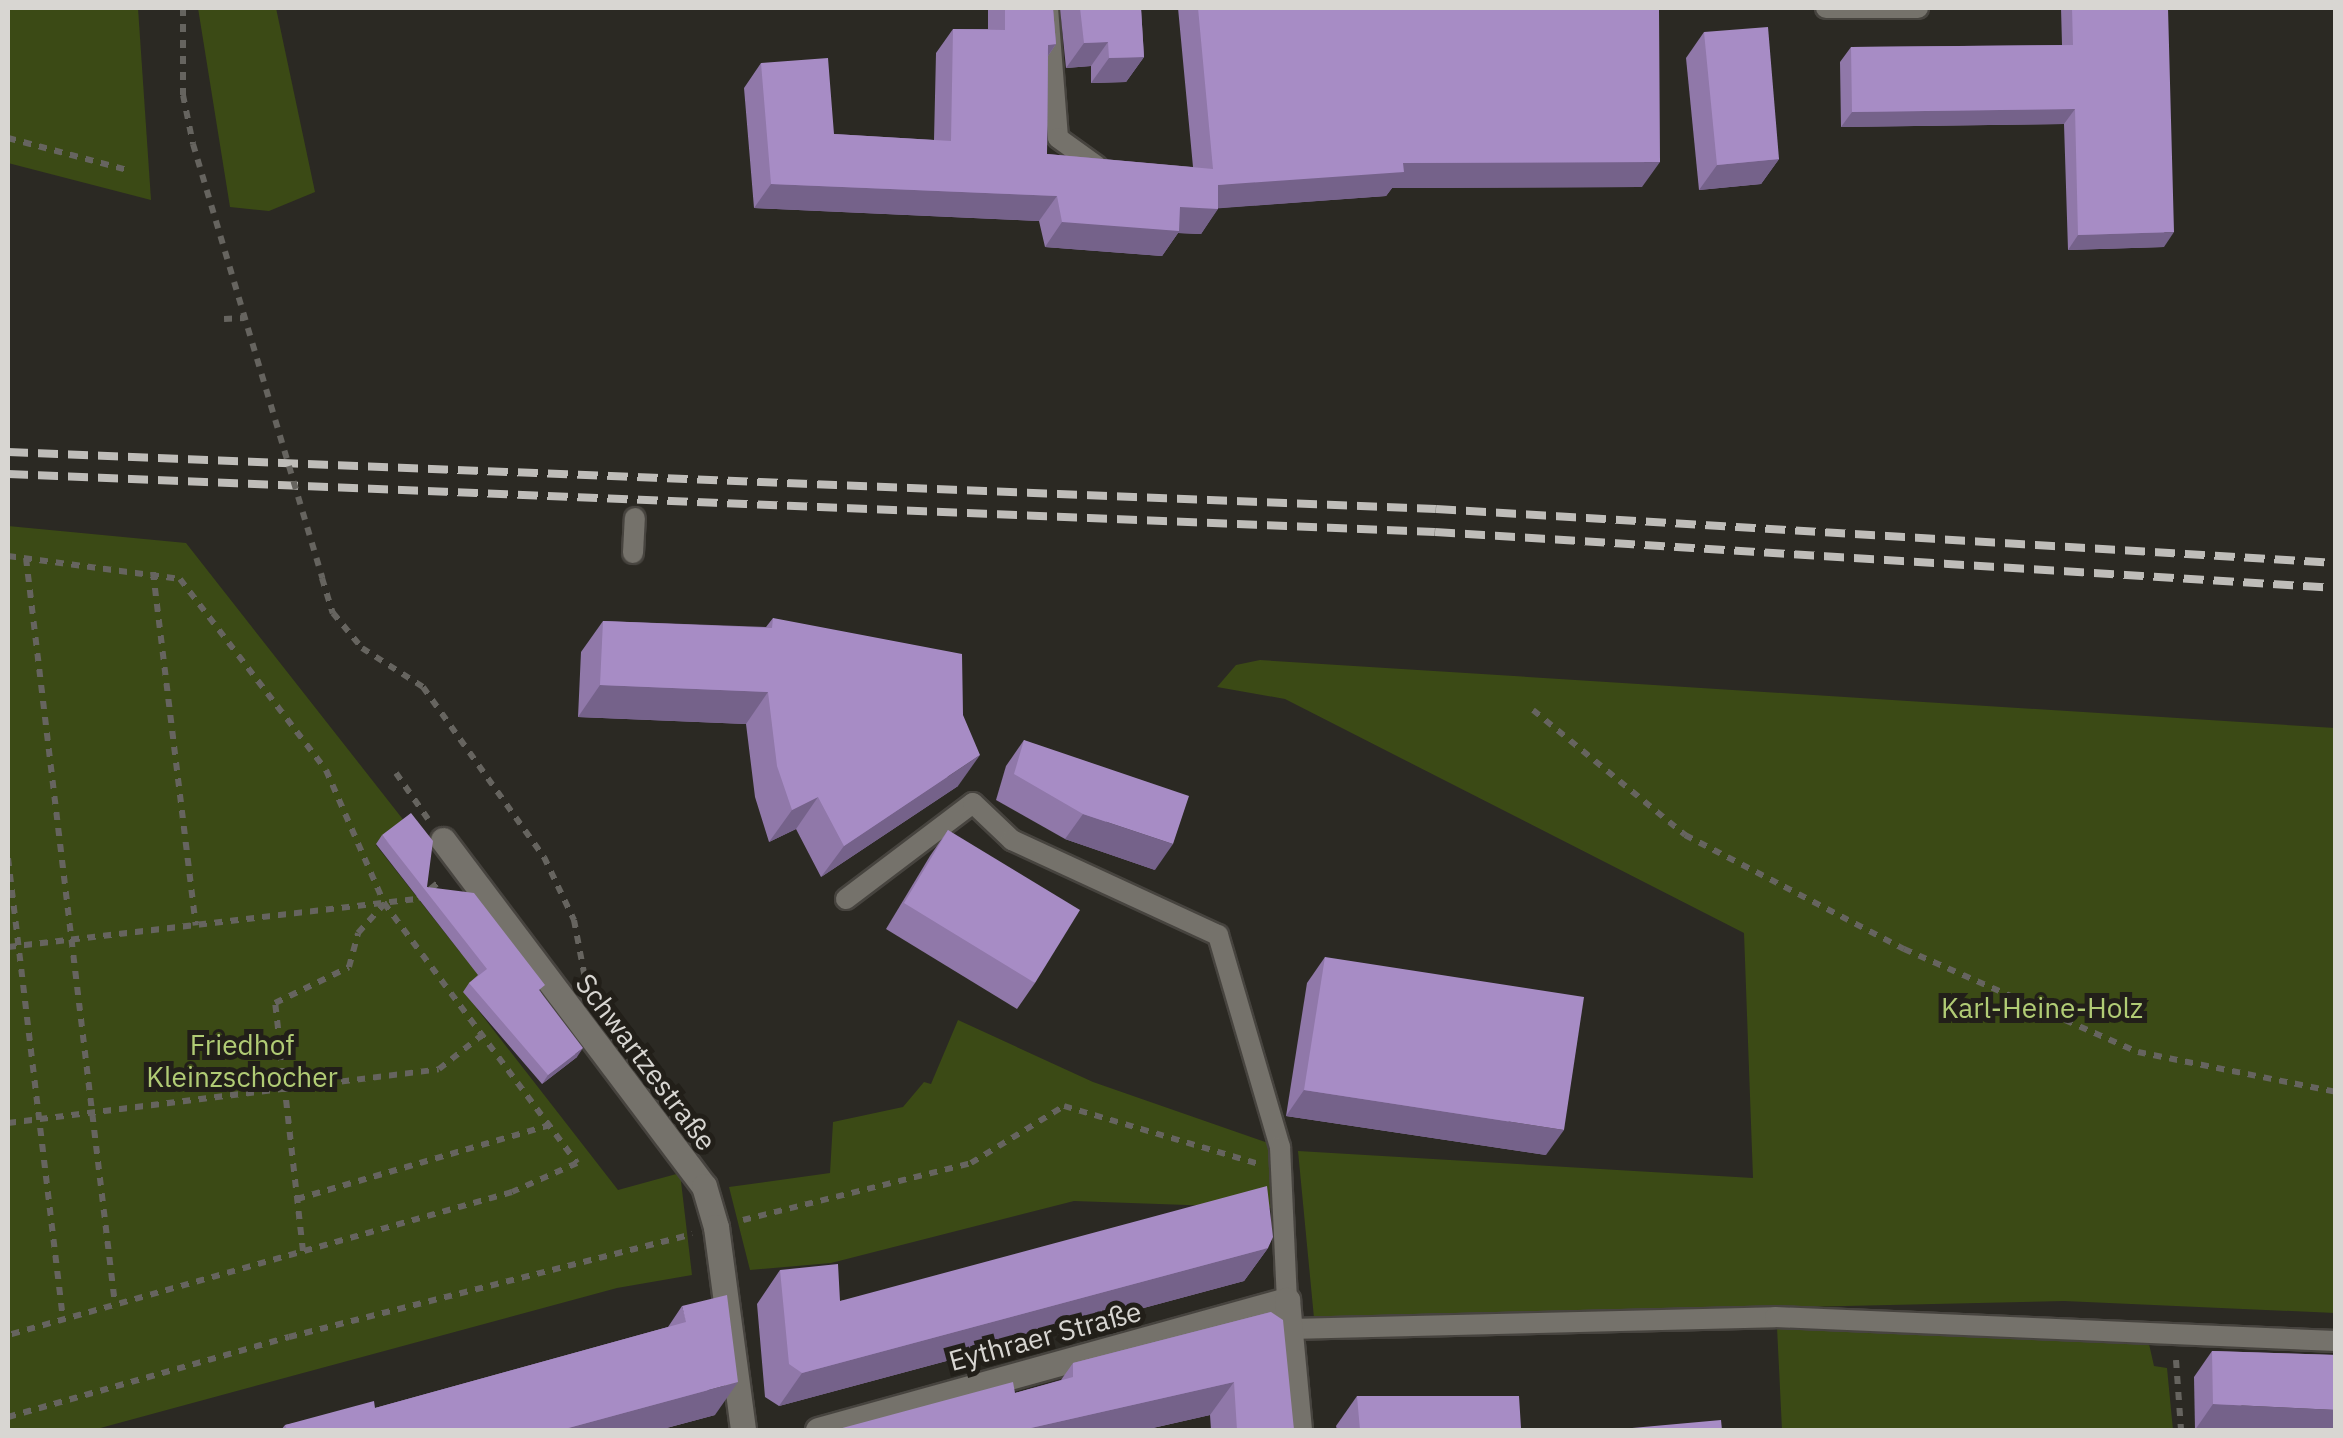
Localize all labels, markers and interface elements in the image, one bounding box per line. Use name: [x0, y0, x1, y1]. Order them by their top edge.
street label: Schwartzestraße: [569, 967, 723, 1157]
park label: Karl-Heine-Holz: [1941, 991, 2143, 1025]
park label: Friedhof Kleinzschocher: [146, 1028, 338, 1094]
street label: Eythraer Straße: [945, 1294, 1145, 1378]

